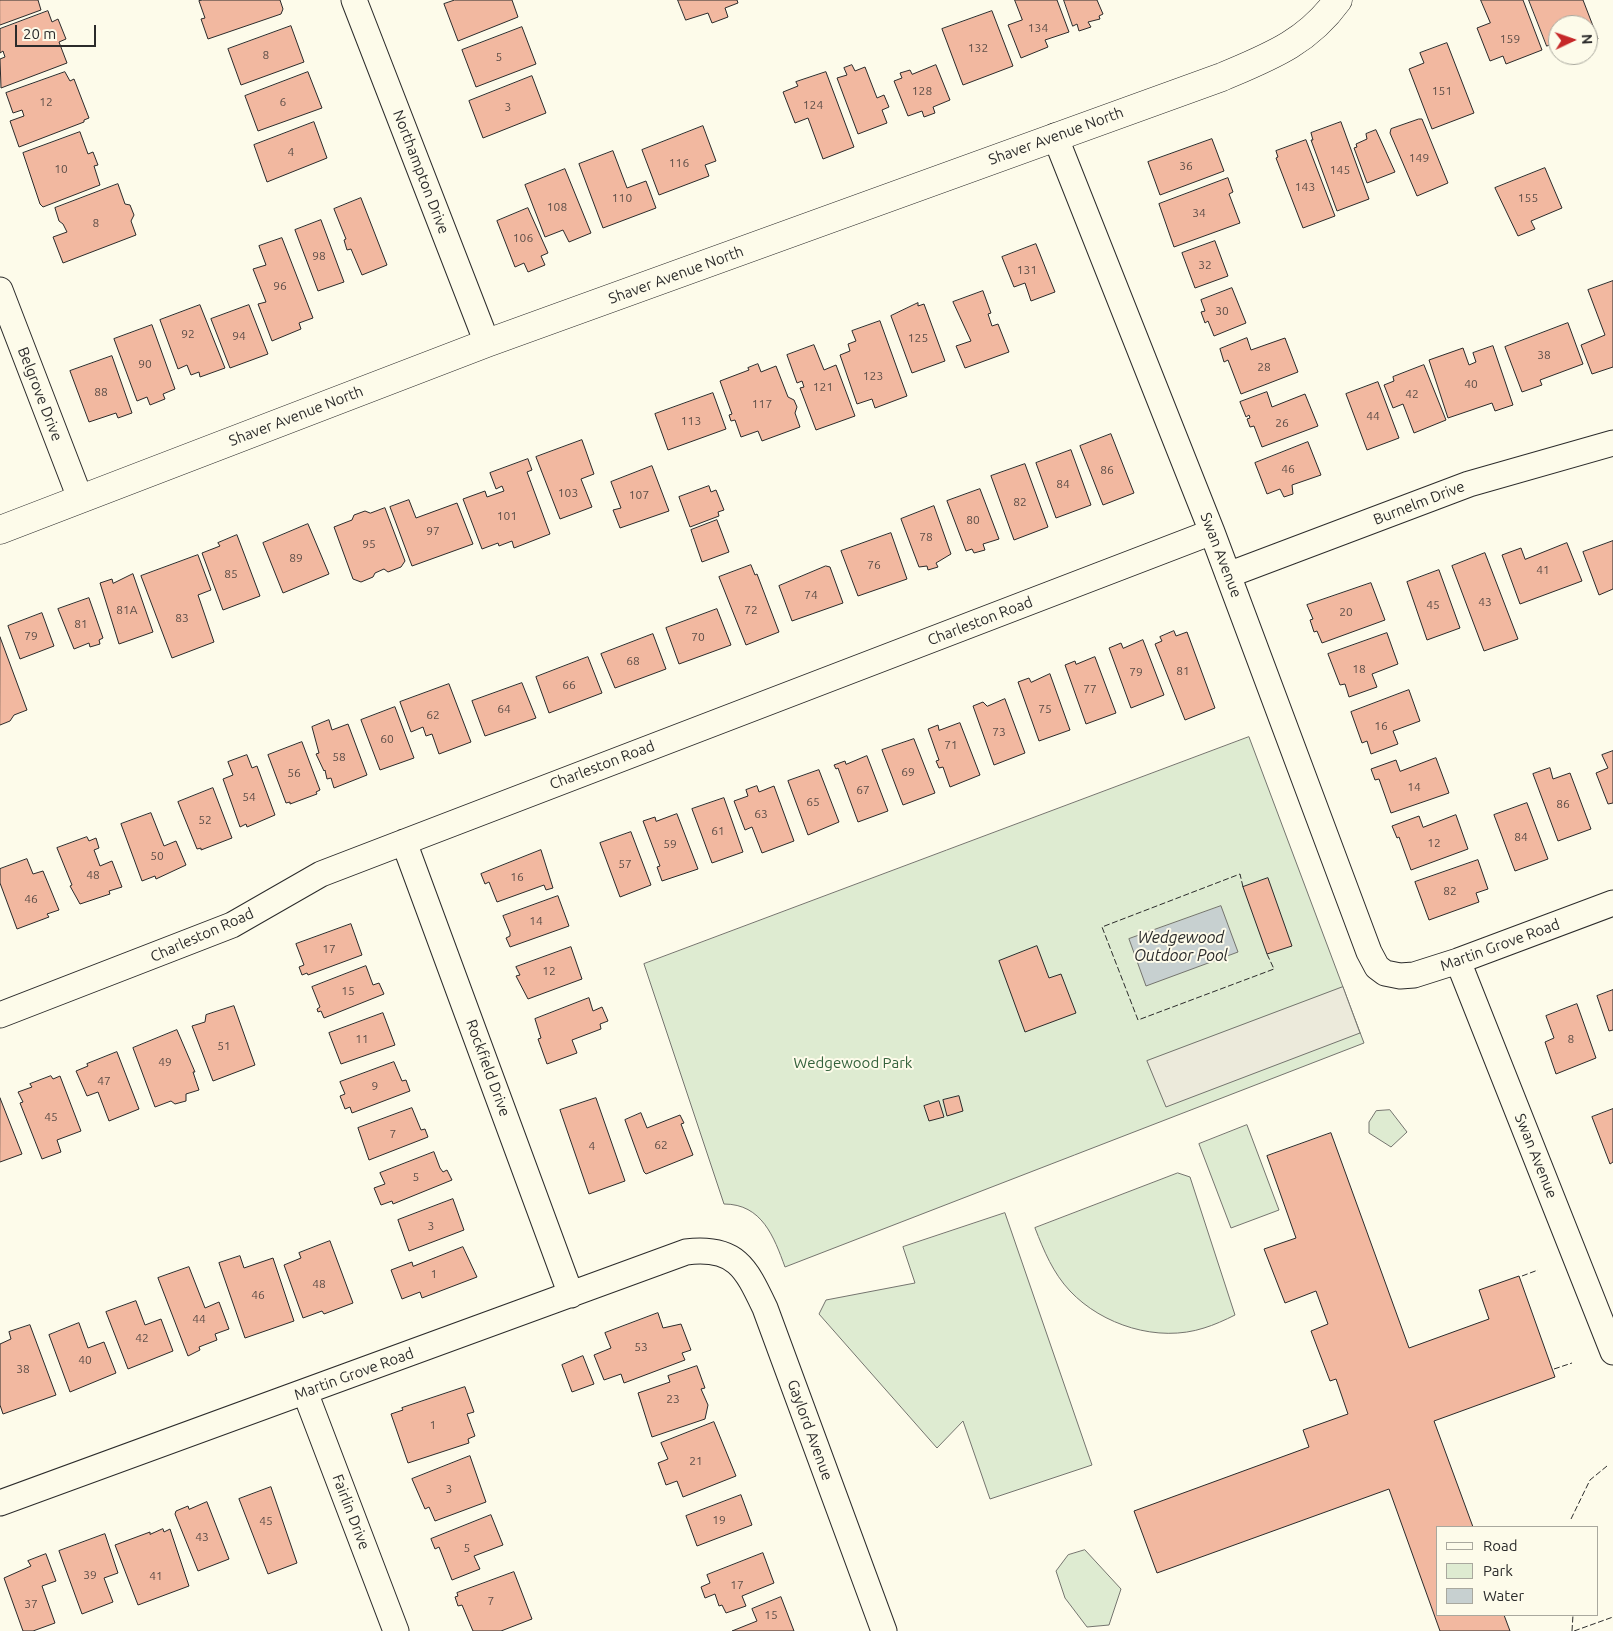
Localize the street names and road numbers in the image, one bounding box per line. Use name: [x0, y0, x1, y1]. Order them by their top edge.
street label: Shaver Avenue North: [986, 103, 1126, 169]
street label: Northampton Drive: [389, 108, 453, 236]
street label: Shaver Avenue North: [606, 242, 746, 308]
street label: Belgrove Drive: [14, 344, 66, 444]
street label: Shaver Avenue North: [226, 382, 366, 450]
street label: Burnelm Drive: [1371, 477, 1467, 529]
street label: Swan Avenue: [1197, 510, 1245, 600]
street label: Charleston Road: [925, 593, 1035, 649]
street label: Charleston Road: [547, 737, 657, 793]
street label: Charleston Road: [148, 904, 256, 966]
street label: Martin Grove Road: [1438, 915, 1562, 975]
street label: Rockfield Drive: [462, 1017, 514, 1119]
street label: Swan Avenue: [1511, 1111, 1561, 1201]
street label: Martin Grove Road: [292, 1344, 416, 1404]
street label: Gaylord Avenue: [783, 1377, 837, 1483]
street label: Fairlin Drive: [328, 1472, 374, 1552]

